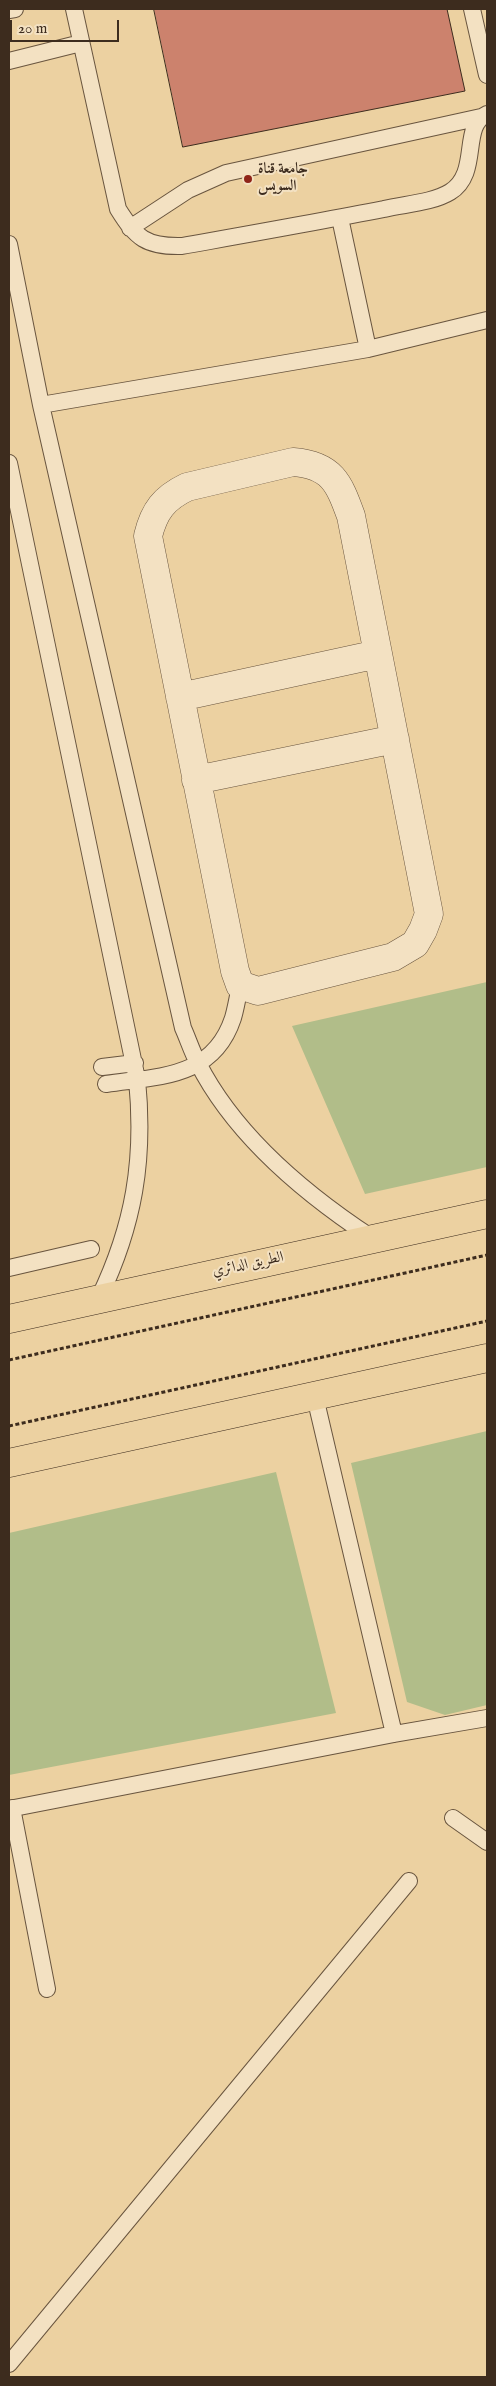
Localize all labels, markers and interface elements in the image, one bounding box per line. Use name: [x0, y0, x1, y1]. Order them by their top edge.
scale bar: [12, 10, 121, 42]
text: 20 m: [18, 19, 47, 38]
place label: جامعة قناة السويس: [258, 161, 308, 196]
marker: جامعة قناة السويس: [242, 173, 254, 185]
street label: الطريق الدائري: [211, 1249, 285, 1281]

